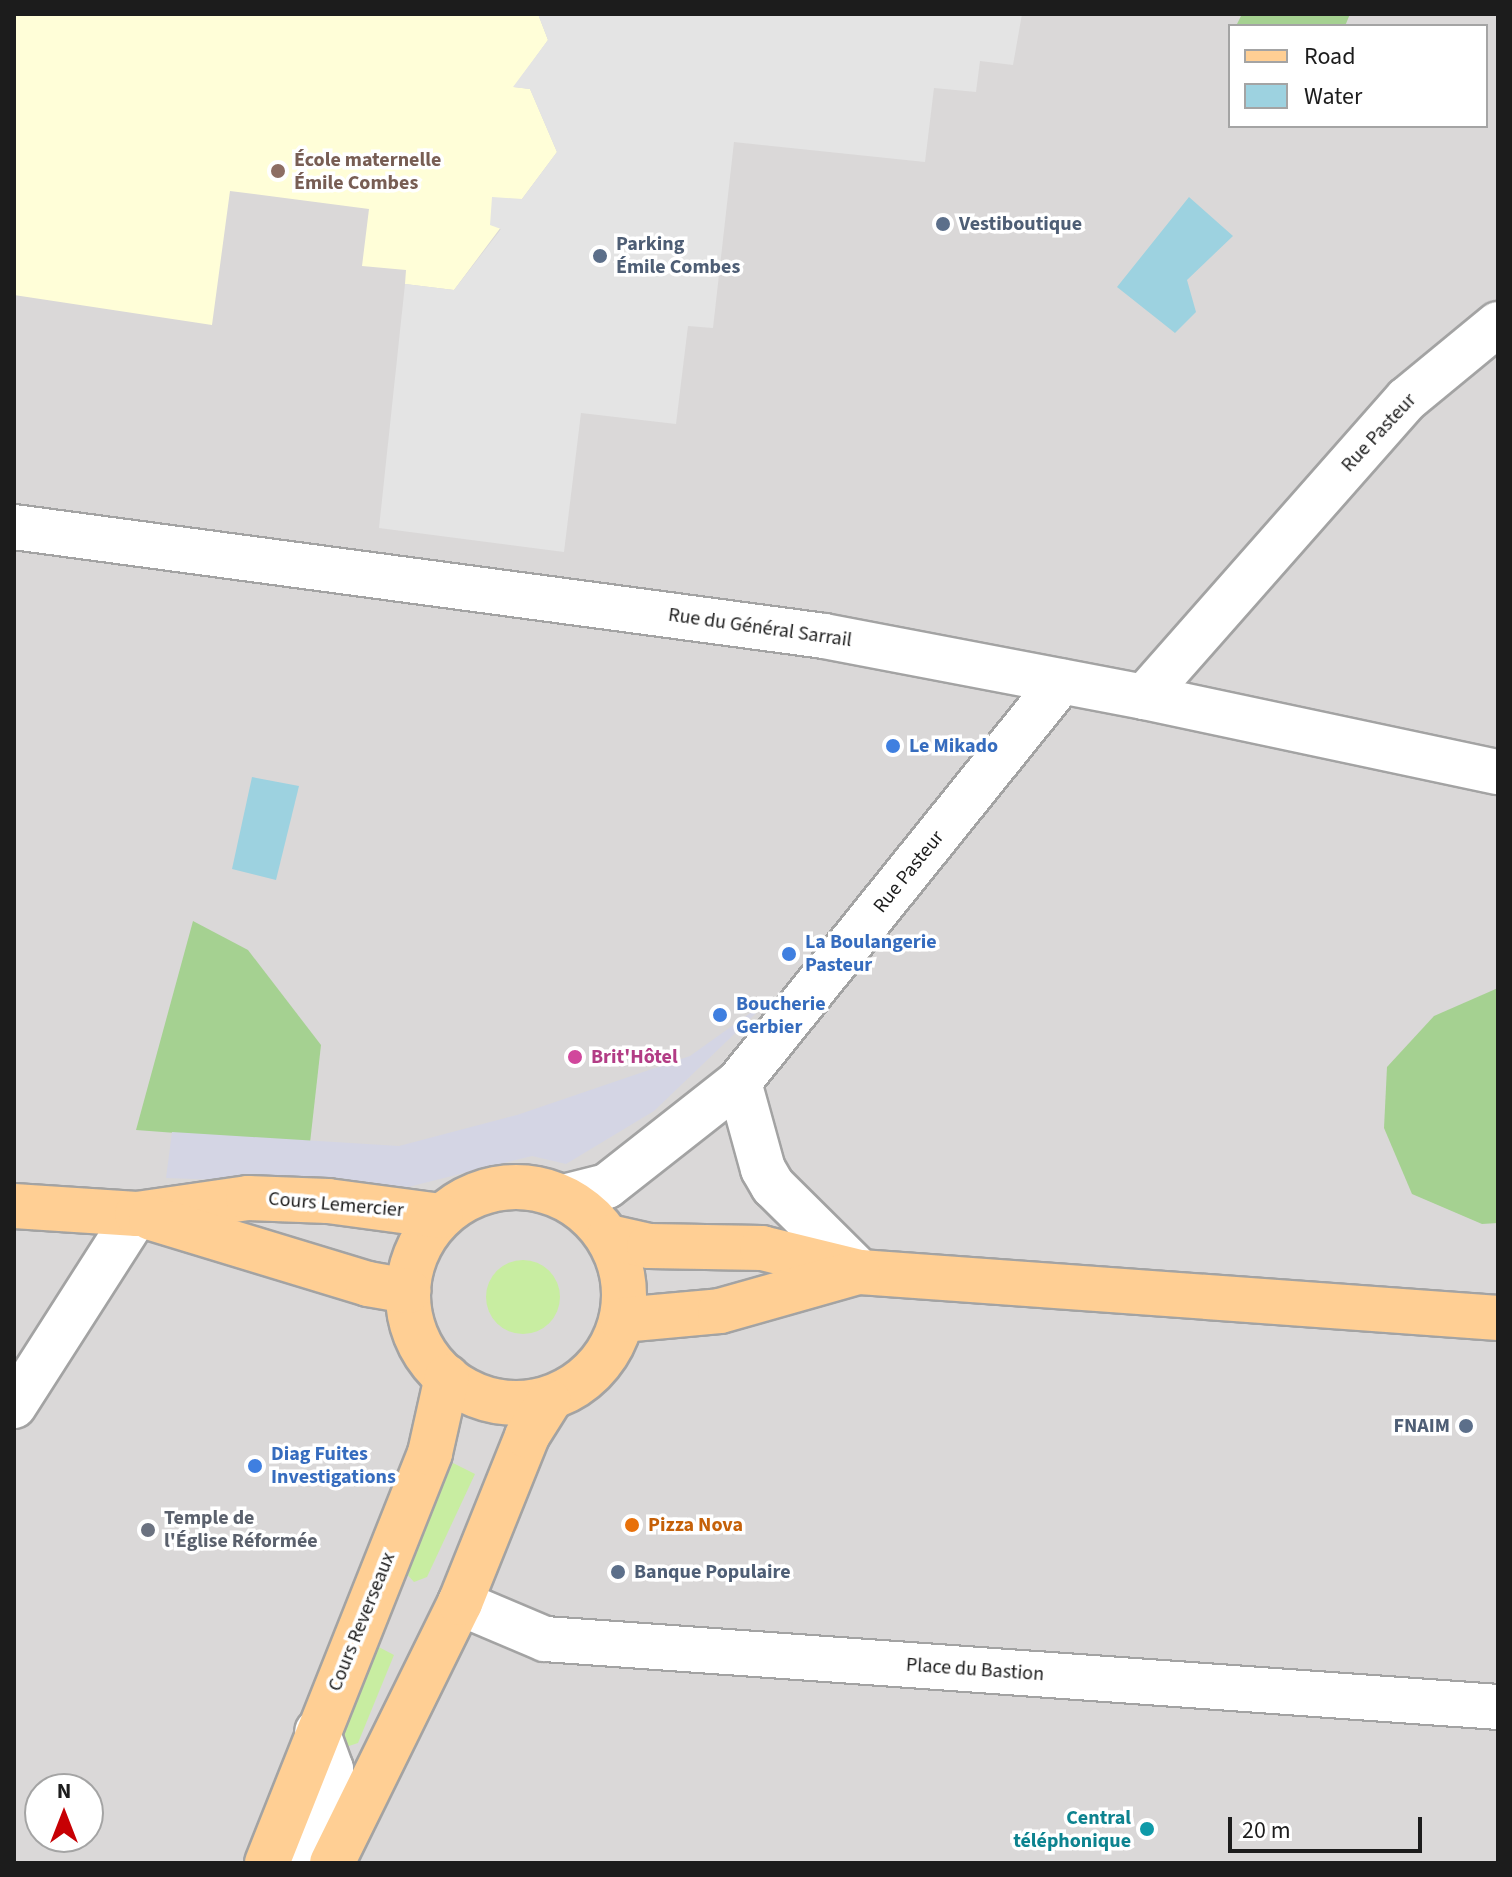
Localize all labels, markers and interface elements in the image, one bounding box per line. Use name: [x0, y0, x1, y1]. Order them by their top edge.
legend: [1228, 24, 1488, 128]
text: Road: [1304, 39, 1356, 74]
text: Water: [1304, 79, 1362, 114]
place label: École maternelle Émile Combes: [294, 148, 441, 195]
marker: École maternelle Émile Combes: [269, 162, 287, 180]
place label: Vestiboutique: [959, 212, 1082, 236]
marker: Vestiboutique: [934, 215, 952, 233]
place label: Parking Émile Combes: [616, 232, 740, 279]
marker: Parking Émile Combes: [591, 247, 609, 265]
street label: Rue Pasteur: [1336, 389, 1422, 477]
street label: Rue du Général Sarrail: [667, 603, 853, 653]
place label: Le Mikado: [909, 734, 998, 758]
marker: Le Mikado: [884, 737, 902, 755]
street label: Rue Pasteur: [869, 826, 949, 918]
place label: La Boulangerie Pasteur: [805, 930, 937, 977]
marker: La Boulangerie Pasteur: [780, 945, 798, 963]
place label: Boucherie Gerbier: [736, 992, 826, 1039]
marker: Boucherie Gerbier: [711, 1006, 729, 1024]
place label: Brit'Hôtel: [591, 1045, 678, 1069]
marker: Brit'Hôtel: [566, 1048, 584, 1066]
street label: Cours Lemercier: [267, 1187, 405, 1223]
place label: FNAIM: [1394, 1414, 1450, 1438]
marker: FNAIM: [1457, 1417, 1475, 1435]
place label: Diag Fuites Investigations: [271, 1442, 396, 1489]
marker: Diag Fuites Investigations: [246, 1457, 264, 1475]
place label: Temple de l'Église Réformée: [164, 1506, 318, 1553]
place label: Pizza Nova: [648, 1513, 743, 1537]
marker: Pizza Nova: [623, 1516, 641, 1534]
marker: Temple de l'Église Réformée: [139, 1521, 157, 1539]
street label: Cours Reverseaux: [323, 1549, 401, 1695]
place label: Banque Populaire: [634, 1560, 791, 1584]
marker: Banque Populaire: [609, 1563, 627, 1581]
street label: Place du Bastion: [905, 1653, 1045, 1687]
north arrow: [24, 1773, 104, 1853]
text: N: [57, 1775, 71, 1807]
scale bar: [1232, 1801, 1426, 1851]
place label: Central téléphonique: [1013, 1806, 1131, 1853]
text: 20 m: [1242, 1813, 1291, 1848]
marker: Central téléphonique: [1138, 1820, 1156, 1838]

